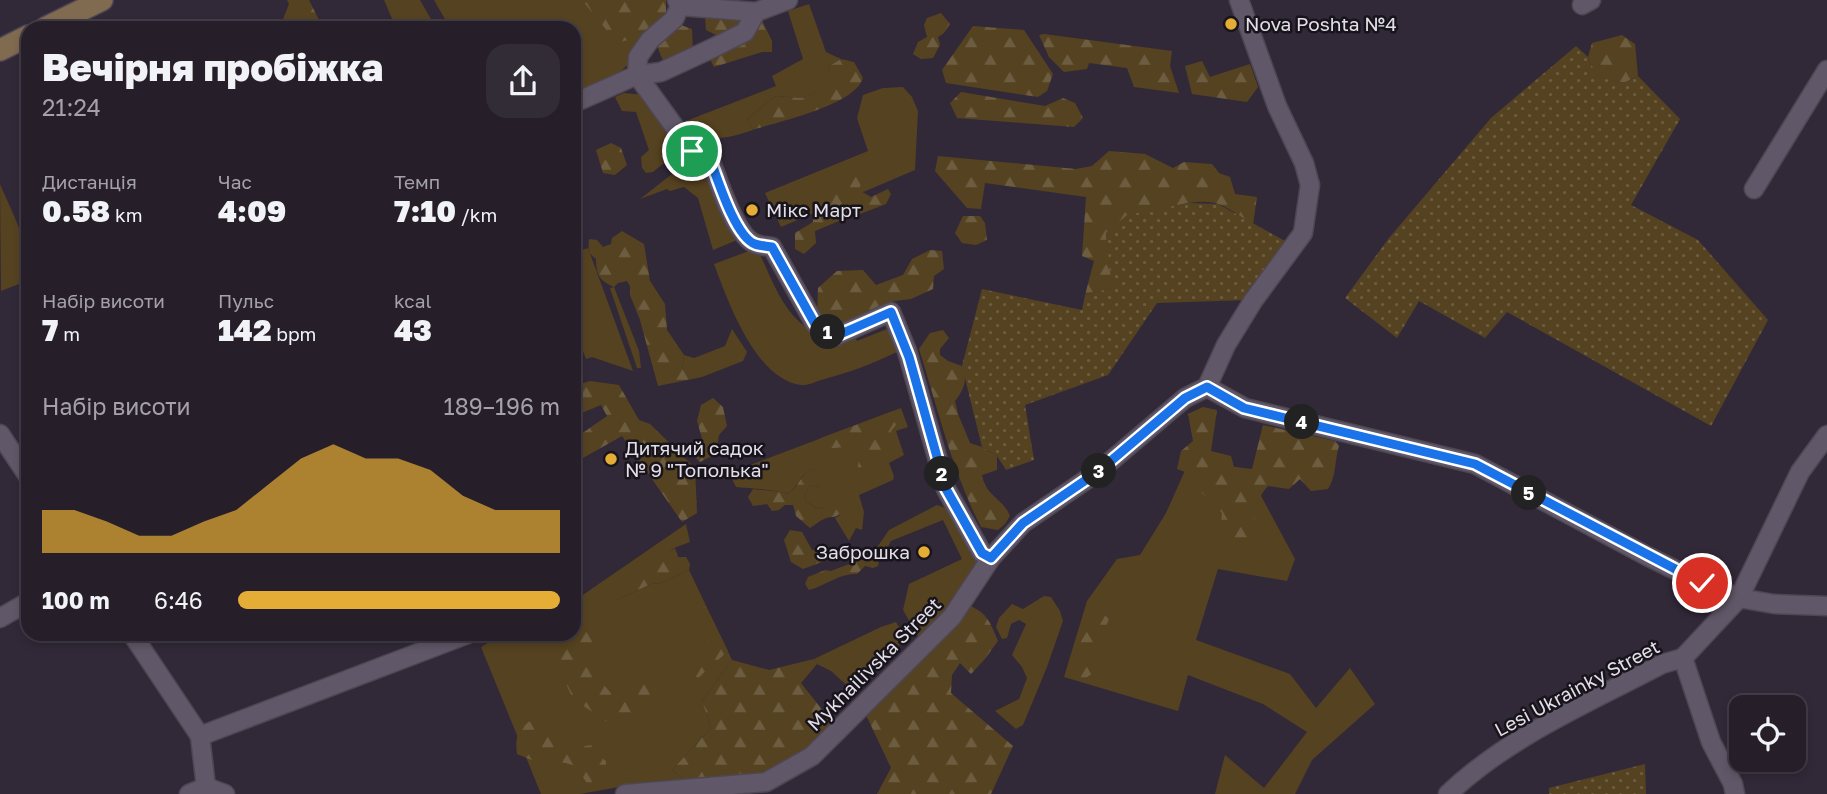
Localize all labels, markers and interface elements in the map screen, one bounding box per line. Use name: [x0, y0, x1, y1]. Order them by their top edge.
place label: Nova Poshta №4: [1245, 12, 1397, 35]
marker: Nova Poshta №4: [1223, 16, 1239, 32]
text: Вечірня пробіжка: [42, 44, 383, 89]
button: share: [486, 44, 560, 118]
text: 21:24: [42, 93, 101, 121]
pin: [662, 121, 722, 181]
icon: arrive: [673, 132, 711, 170]
text: Дистанція: [42, 170, 137, 193]
text: Час: [218, 170, 252, 193]
text: Темп: [394, 170, 440, 193]
text: 0.58: [42, 193, 110, 229]
text: 4:09: [218, 193, 286, 229]
text: 7:10: [394, 193, 456, 229]
place label: Мікс Март: [766, 198, 861, 221]
marker: Мікс Март: [744, 202, 760, 218]
text: km: [110, 203, 143, 226]
text: /km: [456, 203, 497, 226]
text: Набір висоти: [42, 289, 165, 312]
text: Пульс: [218, 289, 274, 312]
text: kcal: [394, 289, 432, 312]
text: 7: [42, 312, 58, 348]
text: 142: [218, 312, 272, 348]
text: 43: [394, 312, 432, 348]
pin: 1: [810, 314, 846, 350]
text: 1: [823, 320, 832, 343]
text: m: [58, 322, 80, 345]
text: bpm: [272, 322, 316, 345]
text: Набір висоти: [42, 392, 191, 420]
text: 189–196 m: [444, 392, 560, 420]
pin: 4: [1284, 404, 1320, 440]
text: 4: [1296, 410, 1307, 433]
place label: Дитячий садок № 9 "Тополька": [625, 436, 769, 481]
marker: Дитячий садок № 9 "Тополька": [603, 451, 619, 467]
pin: 3: [1082, 454, 1116, 489]
pin: 2: [925, 456, 960, 491]
text: 3: [1093, 459, 1104, 482]
text: 2: [936, 462, 947, 485]
pin: 5: [1512, 476, 1546, 510]
text: 5: [1523, 481, 1534, 504]
place label: Заброшка: [816, 540, 910, 563]
marker: Заброшка: [916, 544, 932, 560]
pin: [1672, 553, 1732, 613]
icon: check: [1683, 564, 1721, 602]
text: 100 m: [42, 586, 110, 614]
text: 6:46: [154, 586, 203, 614]
street label: Mykhailivska Street: [802, 592, 945, 735]
street label: Lesi Ukrainky Street: [1490, 634, 1663, 741]
map controls: [1729, 695, 1806, 772]
button: locate: [1729, 695, 1806, 772]

